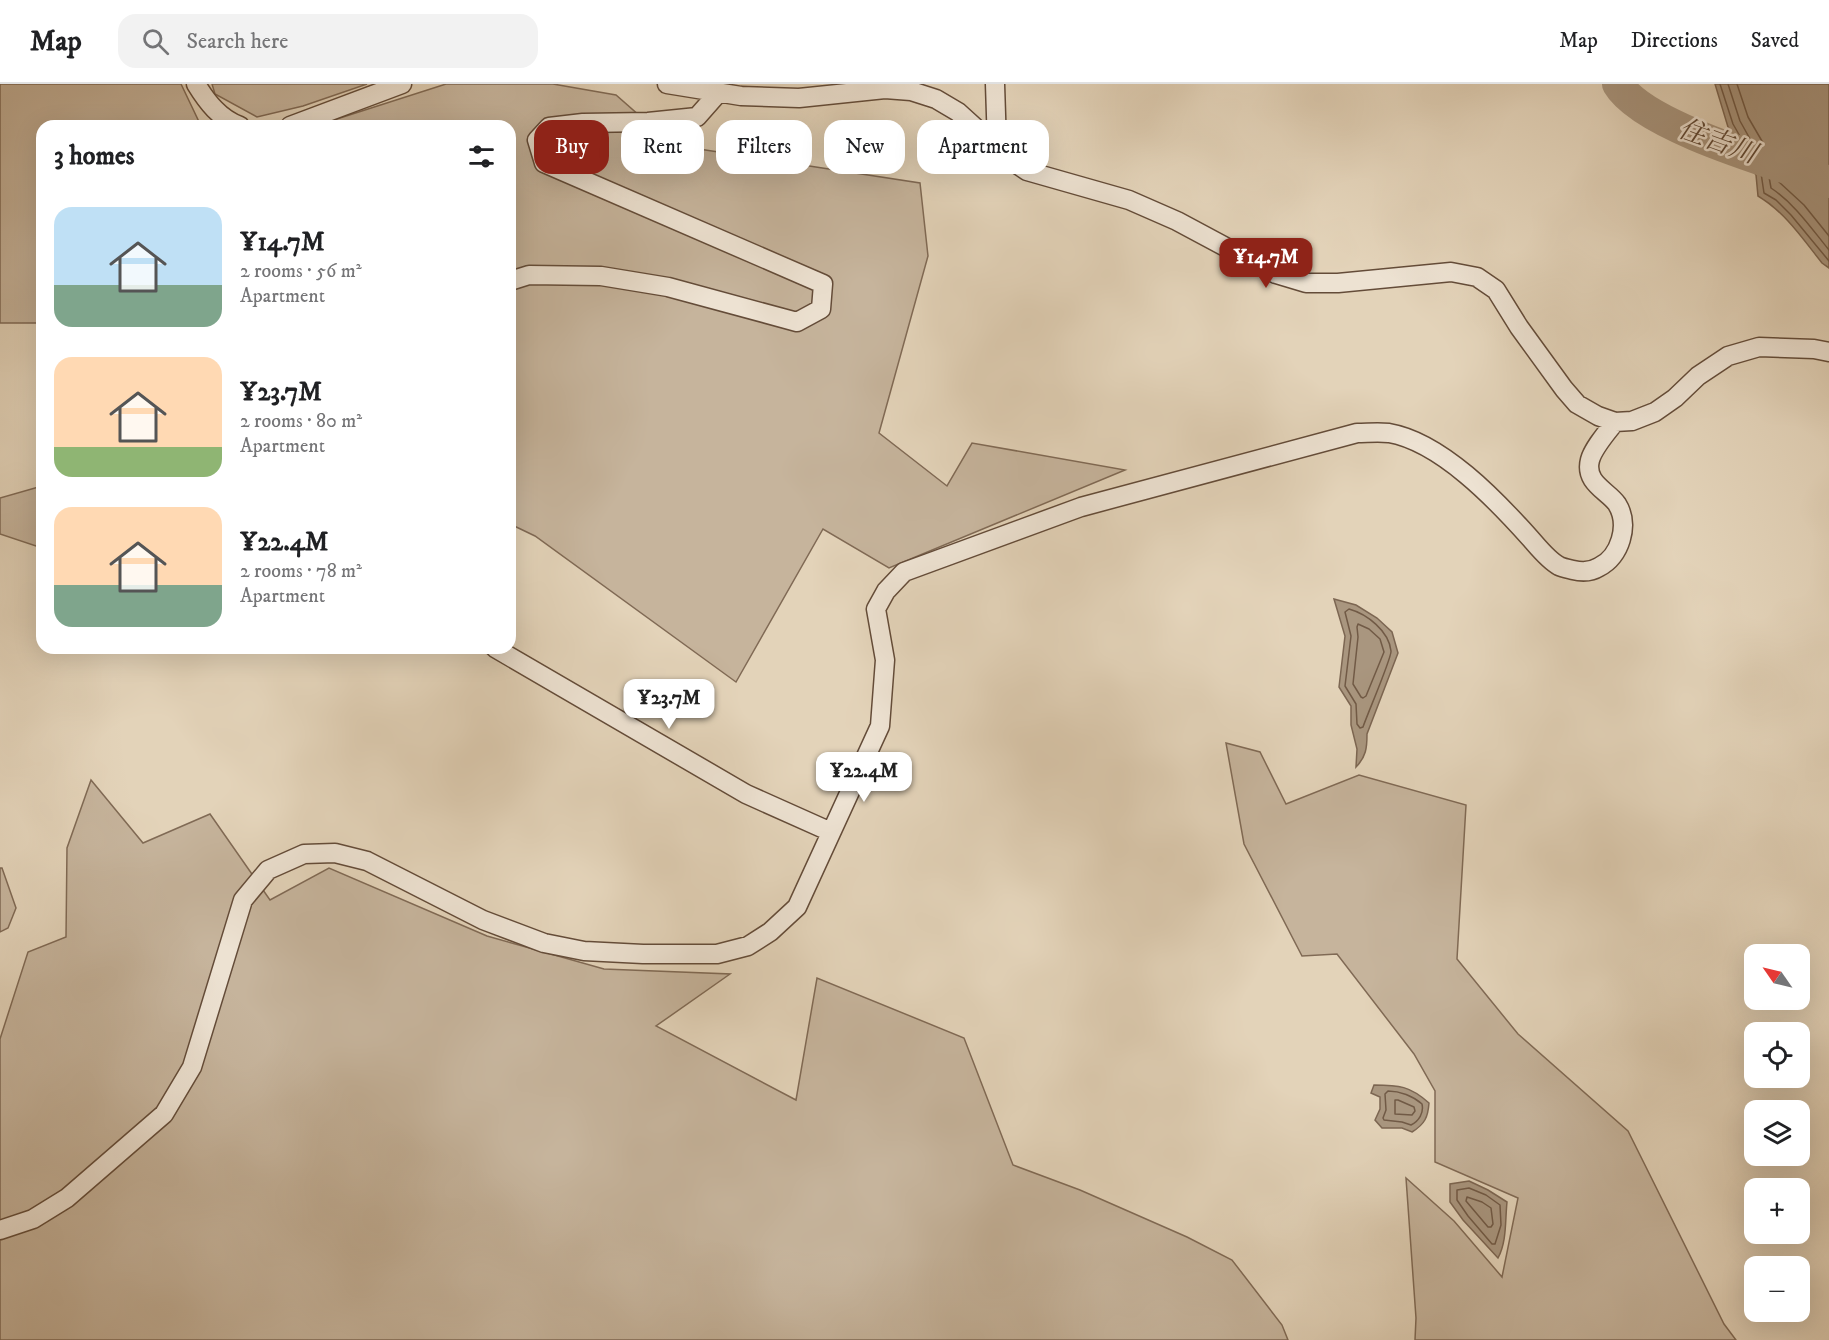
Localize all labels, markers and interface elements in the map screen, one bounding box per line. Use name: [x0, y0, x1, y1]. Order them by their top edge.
search box: [118, 14, 538, 68]
text: Map: [30, 24, 82, 59]
icon: search: [139, 25, 172, 58]
text: Search here: [187, 28, 288, 55]
text: Map: [1559, 28, 1598, 54]
text: Directions: [1631, 28, 1718, 54]
text: Saved: [1751, 28, 1799, 54]
water label: 住吉川: [1674, 112, 1764, 173]
chip: Buy: [534, 120, 609, 174]
chip: Rent: [621, 120, 704, 174]
chip: Filters: [716, 120, 812, 174]
chip: New: [824, 120, 905, 174]
chip: Apartment: [917, 120, 1049, 174]
text: 3 homes: [54, 140, 134, 173]
icon: filters: [465, 140, 498, 173]
text: ¥14.7M: [240, 226, 325, 259]
icon: home: [102, 231, 174, 303]
pin: ¥14.7M: [1217, 238, 1315, 289]
text: ¥14.7M: [1233, 245, 1299, 270]
text: 2 rooms · 56 m²: [240, 259, 362, 284]
text: Apartment: [240, 284, 325, 309]
text: ¥23.7M: [240, 376, 322, 409]
icon: home: [102, 381, 174, 453]
text: 2 rooms · 80 m²: [240, 409, 362, 434]
text: Apartment: [240, 434, 325, 459]
text: ¥22.4M: [240, 526, 329, 559]
icon: home: [102, 531, 174, 603]
text: 2 rooms · 78 m²: [240, 559, 362, 584]
text: Apartment: [240, 584, 325, 609]
pin: ¥23.7M: [620, 679, 718, 730]
text: ¥23.7M: [637, 686, 701, 711]
pin: ¥22.4M: [815, 752, 913, 803]
text: ¥22.4M: [830, 759, 898, 784]
north arrow: [1744, 944, 1810, 1010]
map controls: [1744, 944, 1810, 1322]
button: locate: [1744, 1022, 1810, 1088]
button: layers: [1744, 1100, 1810, 1166]
button: +: [1744, 1178, 1810, 1244]
button: −: [1744, 1256, 1810, 1322]

